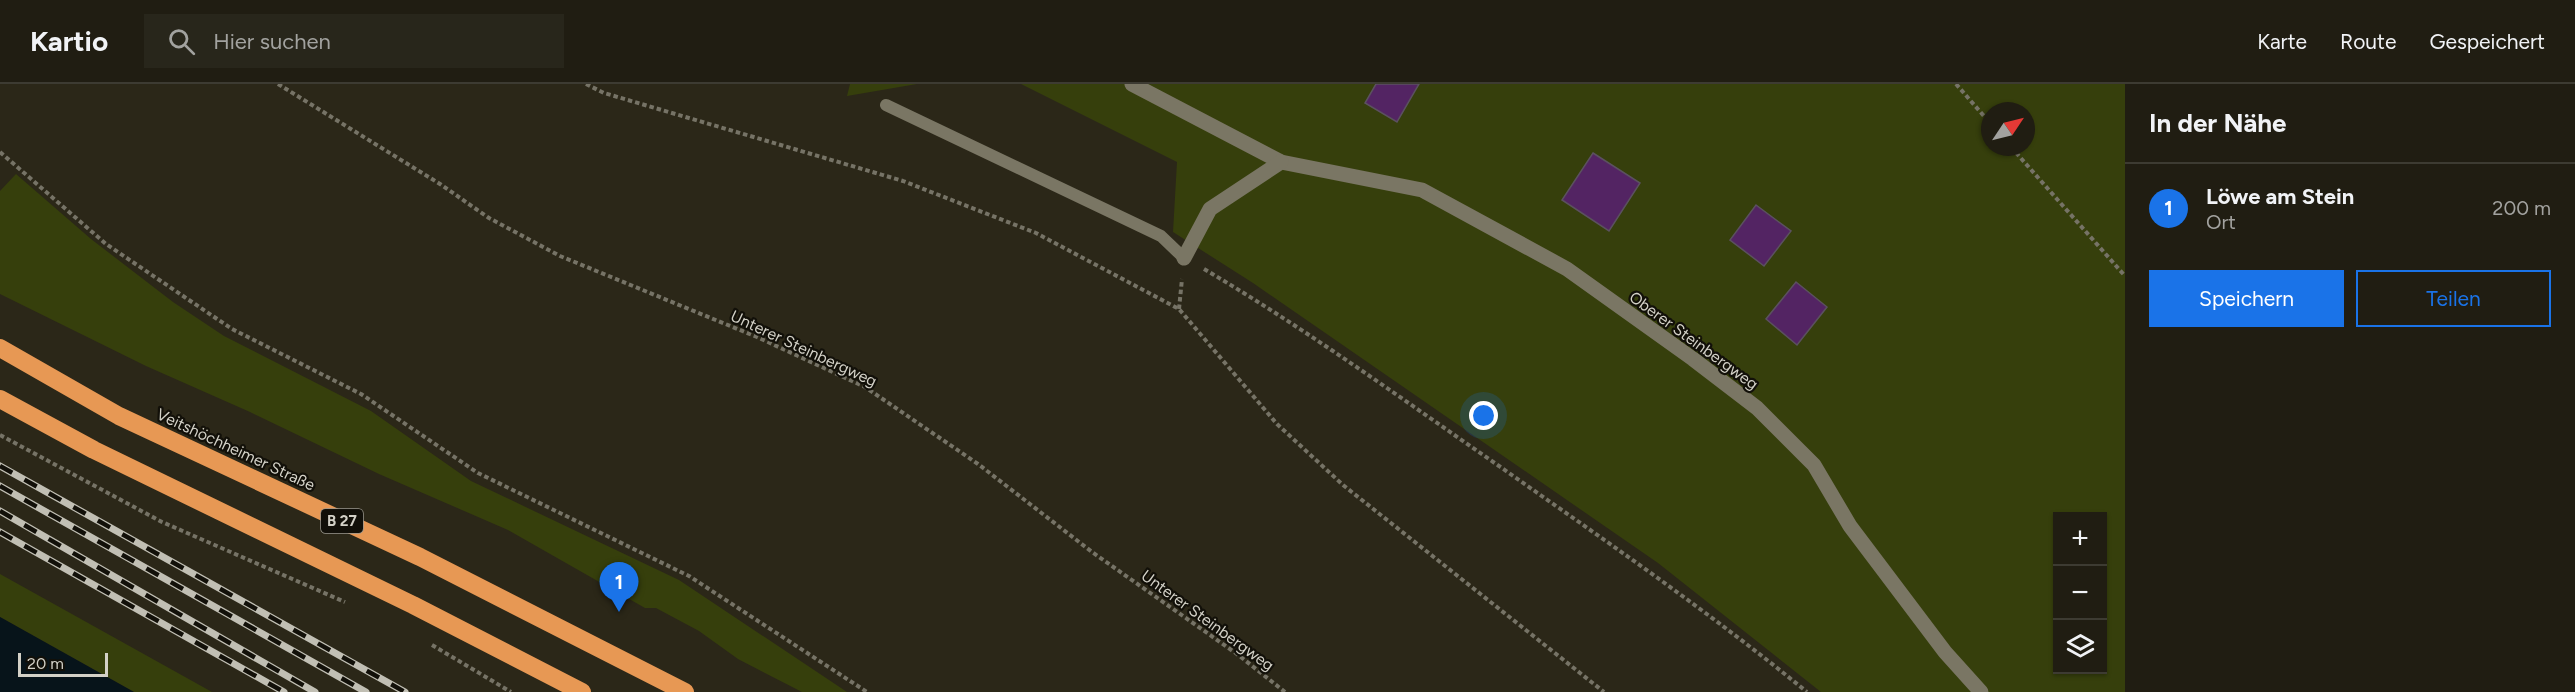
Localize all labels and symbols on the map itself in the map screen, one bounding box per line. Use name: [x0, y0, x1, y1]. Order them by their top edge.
north arrow: [1981, 102, 2035, 156]
street label: Oberer Steinbergweg: [1626, 287, 1762, 394]
street label: Unterer Steinbergweg: [728, 306, 880, 391]
your location: [1469, 401, 1498, 430]
street label: Veitshöchheimer Straße: [154, 404, 318, 495]
road number: B 27: [321, 509, 363, 533]
pin: 1: [600, 562, 638, 612]
street label: Unterer Steinbergweg: [1138, 566, 1278, 675]
scale bar: [18, 650, 108, 678]

